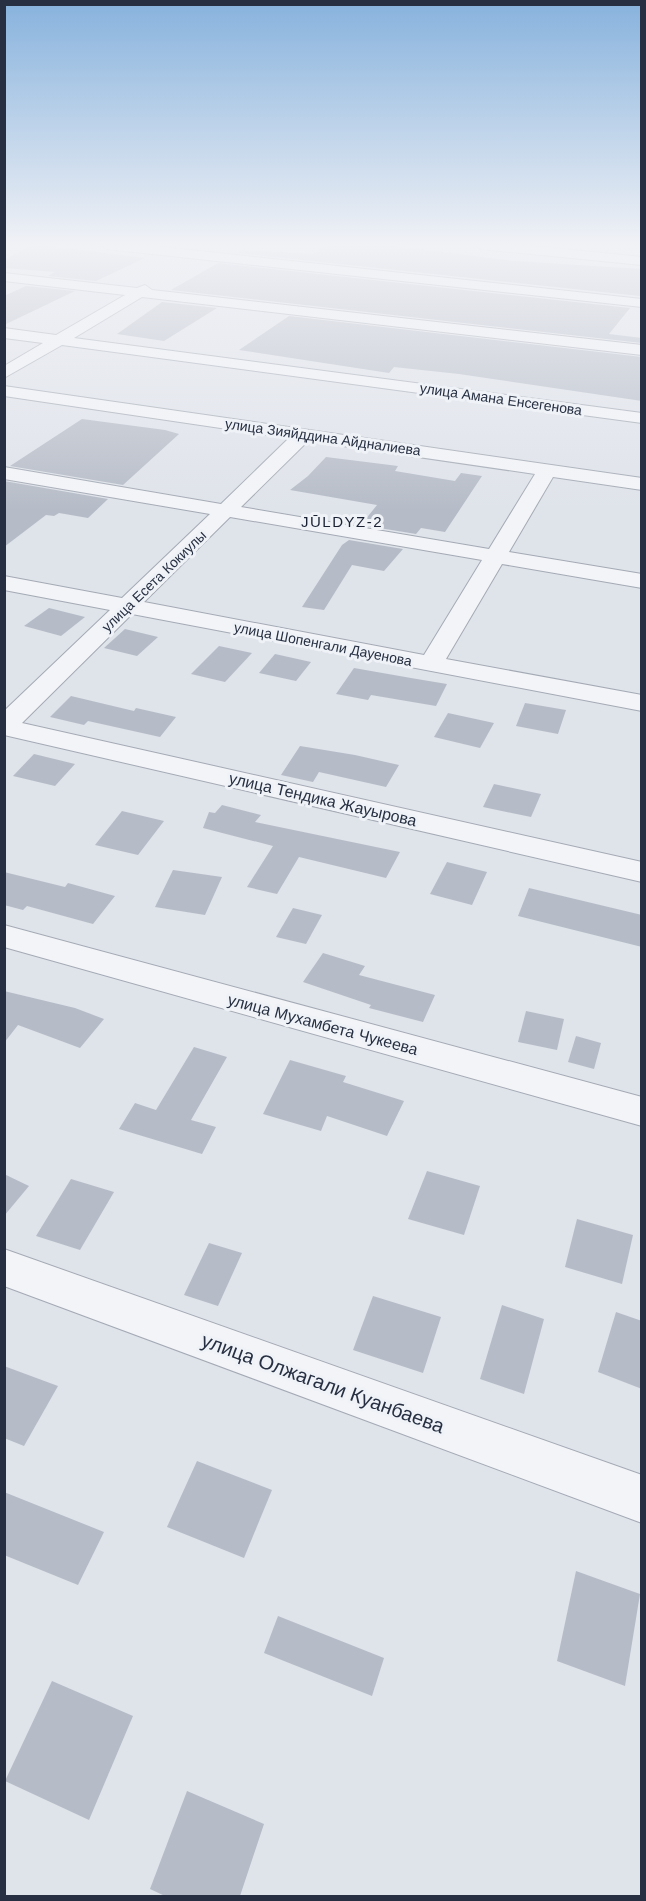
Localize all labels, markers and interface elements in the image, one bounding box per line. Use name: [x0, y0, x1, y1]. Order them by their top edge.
street label: улица Амана Енсегенова: [419, 380, 583, 418]
street label: улица Зияйддина Айдналиева: [224, 415, 422, 459]
district label: JŪLDYZ-2: [301, 513, 383, 530]
street label: улица Есета Кокиулы: [99, 527, 209, 635]
street label: улица Шопенгали Дауенова: [233, 619, 414, 669]
street label: улица Тендика Жауырова: [227, 770, 419, 829]
street label: улица Мухамбета Чукеева: [226, 991, 420, 1058]
street label: улица Олжагали Куанбаева: [199, 1329, 448, 1438]

